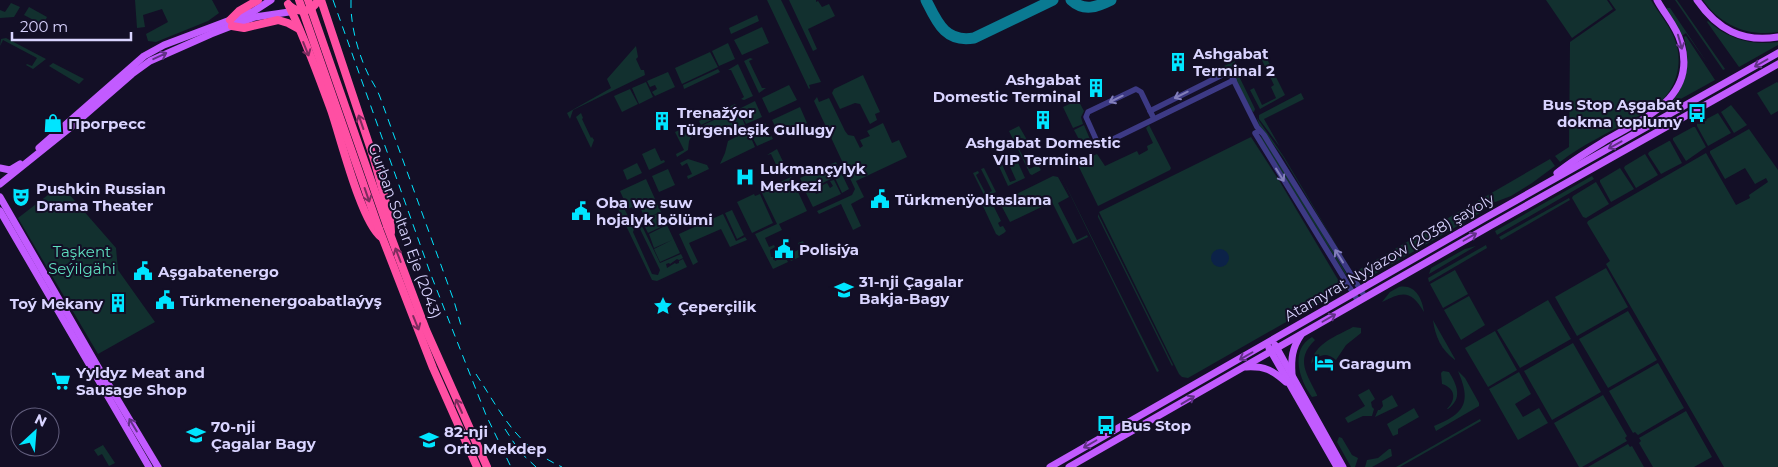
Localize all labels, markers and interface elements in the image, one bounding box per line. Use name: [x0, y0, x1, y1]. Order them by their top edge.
scale bar: [12, 10, 131, 42]
text: 200 m: [20, 17, 68, 36]
one-way arrow: [1676, 34, 1686, 50]
one-way arrow: [302, 41, 312, 56]
place label: Ashgabat Terminal 2: [1192, 44, 1275, 80]
one-way arrow: [153, 50, 168, 60]
building icon: Ashgabat Terminal 2: [1167, 51, 1189, 73]
one-way arrow: [1753, 58, 1768, 68]
place label: Ashgabat Domestic Terminal: [933, 70, 1081, 106]
building icon: Ashgabat Domestic Terminal: [1085, 77, 1107, 99]
one-way arrow: [1173, 91, 1188, 101]
one-way arrow: [1108, 94, 1123, 104]
place label: Bus Stop Aşgabat dokma toplumy: [1543, 95, 1683, 131]
bus stop icon: Bus Stop Aşgabat dokma toplumy: [1686, 102, 1708, 124]
place label: Trenažýor Türgenleşik Gullugy: [677, 103, 835, 139]
building icon: Ashgabat Domestic VIP Terminal: [1032, 109, 1054, 131]
building icon: Trenažýor Türgenleşik Gullugy: [651, 110, 673, 132]
shop icon: Прогресс: [42, 112, 64, 134]
place label: Прогресс: [68, 114, 146, 133]
one-way arrow: [356, 115, 365, 130]
place label: Ashgabat Domestic VIP Terminal: [964, 133, 1121, 169]
one-way arrow: [1608, 140, 1623, 150]
street label: Gurban Soltan Eje (2043): [364, 141, 446, 321]
place label: Lukmançylyk Merkezi: [760, 159, 866, 195]
hospital icon: Lukmançylyk Merkezi: [734, 166, 756, 188]
one-way arrow: [1275, 168, 1286, 182]
place label: Pushkin Russian Drama Theater: [36, 179, 166, 215]
theatre icon: Pushkin Russian Drama Theater: [10, 186, 32, 208]
one-way arrow: [363, 186, 372, 202]
public building icon: Türkmenÿoltaslama: [869, 188, 891, 210]
street label: Atamyrat Nyýazow (2038) şaýoly: [1281, 188, 1498, 325]
place label: Türkmenÿoltaslama: [895, 190, 1051, 209]
place label: Oba we suw hojalyk bölümi: [596, 193, 713, 229]
public building icon: Oba we suw hojalyk bölümi: [570, 200, 592, 222]
one-way arrow: [1462, 232, 1476, 242]
public building icon: Polisiýa: [773, 238, 795, 260]
place label: Polisiýa: [799, 240, 859, 259]
park label: Taşkent Seýilgähi: [48, 242, 116, 278]
one-way arrow: [393, 248, 402, 263]
one-way arrow: [1334, 249, 1344, 263]
public building icon: Aşgabatenergo: [132, 260, 154, 282]
place label: Aşgabatenergo: [157, 262, 279, 281]
place label: 31-nji Çagalar Bakja-Bagy: [858, 272, 964, 308]
school or university icon: 31-nji Çagalar Bakja-Bagy: [833, 279, 855, 301]
public building icon: Türkmenenergoabatlaýyş: [154, 289, 176, 311]
place label: Türkmenenergoabatlaýyş: [180, 291, 382, 310]
building icon: Toý Mekany: [107, 292, 129, 314]
place label: Toý Mekany: [10, 294, 104, 313]
place icon: Çeperçilik: [652, 295, 674, 317]
place label: Çeperçilik: [678, 297, 757, 316]
one-way arrow: [1321, 313, 1335, 323]
one-way arrow: [411, 315, 421, 330]
one-way arrow: [1240, 351, 1254, 361]
hotel icon: Garagum: [1313, 352, 1335, 374]
place label: Garagum: [1339, 354, 1412, 373]
place label: Yyldyz Meat and Sausage Shop: [75, 363, 205, 399]
supermarket icon: Yyldyz Meat and Sausage Shop: [50, 370, 72, 392]
one-way arrow: [1180, 395, 1194, 405]
one-way arrow: [454, 399, 464, 414]
north arrow: [10, 407, 60, 457]
text: N: [32, 410, 50, 431]
bus stop icon: Bus Stop: [1095, 414, 1117, 436]
place label: Bus Stop: [1121, 416, 1191, 435]
place label: 70-nji Çagalar Bagy: [211, 417, 317, 453]
one-way arrow: [128, 419, 138, 433]
place label: 82-nji Orta Mekdep: [444, 422, 547, 458]
school or university icon: 70-nji Çagalar Bagy: [185, 424, 207, 446]
school or university icon: 82-nji Orta Mekdep: [418, 429, 440, 451]
one-way arrow: [1083, 440, 1097, 450]

